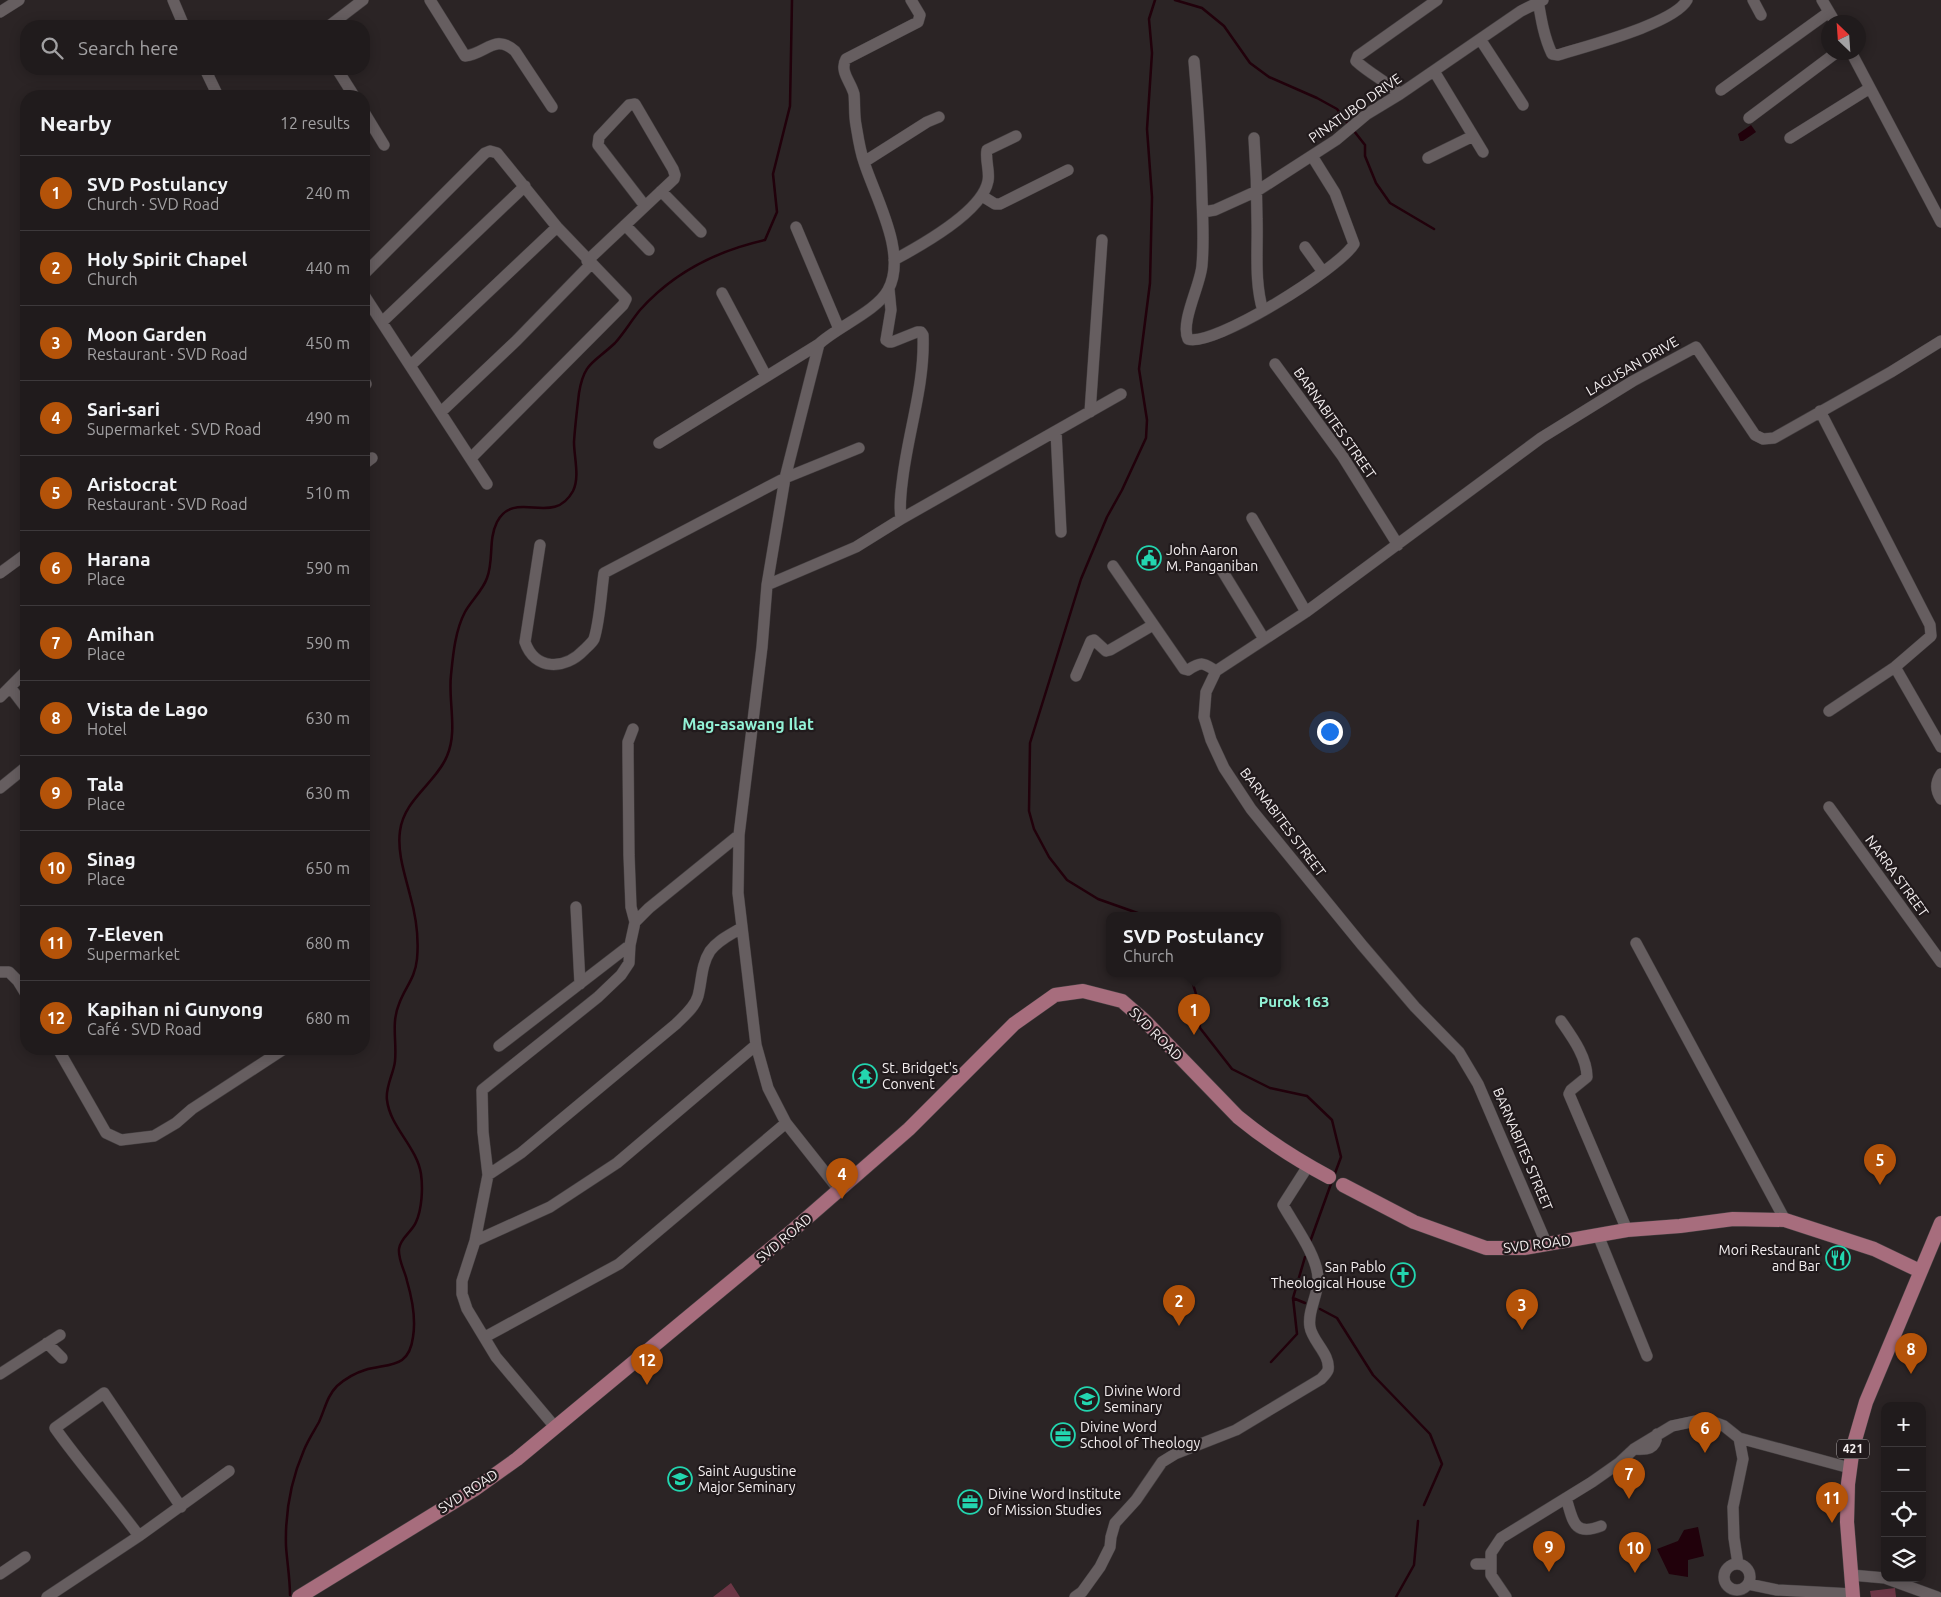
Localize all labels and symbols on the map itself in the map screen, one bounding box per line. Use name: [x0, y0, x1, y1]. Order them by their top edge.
north arrow: [1821, 15, 1866, 60]
street label: PINATUBO DRIVE: [1306, 70, 1405, 146]
street label: LAGUSAN DRIVE: [1583, 333, 1681, 399]
street label: BARNABITES STREET: [1291, 364, 1379, 482]
place label: John Aaron M. Panganiban: [1166, 542, 1258, 574]
public building icon: John Aaron M. Panganiban: [1136, 545, 1162, 571]
district label: Mag-asawang Ilat: [682, 715, 814, 733]
your location: [1317, 719, 1343, 745]
street label: BARNABITES STREET: [1237, 765, 1329, 880]
street label: NARRA STREET: [1862, 832, 1932, 920]
district label: Purok 163: [1259, 993, 1329, 1010]
pin: 1: [1178, 994, 1210, 1035]
street label: SVD ROAD: [1126, 1004, 1186, 1064]
place label: St. Bridget's Convent: [882, 1060, 958, 1092]
temple icon: St. Bridget's Convent: [852, 1063, 878, 1089]
street label: BARNABITES STREET: [1490, 1085, 1556, 1213]
pin: 5: [1864, 1144, 1896, 1185]
pin: 4: [826, 1158, 858, 1199]
street label: SVD ROAD: [753, 1210, 815, 1266]
street label: SVD ROAD: [1502, 1232, 1572, 1256]
place label: Mori Restaurant and Bar: [1719, 1242, 1821, 1274]
restaurant icon: Mori Restaurant and Bar: [1825, 1245, 1851, 1271]
place label: San Pablo Theological House: [1271, 1259, 1386, 1291]
church icon: San Pablo Theological House: [1390, 1262, 1416, 1288]
pin: 2: [1163, 1285, 1195, 1326]
pin: 3: [1506, 1289, 1538, 1330]
pin: 8: [1895, 1333, 1927, 1374]
pin: 12: [631, 1344, 663, 1385]
place label: Divine Word Seminary: [1104, 1383, 1181, 1415]
school or university icon: Divine Word Seminary: [1074, 1386, 1100, 1412]
pin: 6: [1689, 1412, 1721, 1453]
place label: Divine Word School of Theology: [1080, 1419, 1200, 1451]
office icon: Divine Word School of Theology: [1050, 1422, 1076, 1448]
road number: 421: [1837, 1440, 1869, 1458]
pin: 7: [1613, 1458, 1645, 1499]
place label: Saint Augustine Major Seminary: [698, 1463, 797, 1495]
street label: SVD ROAD: [435, 1466, 501, 1516]
school or university icon: Saint Augustine Major Seminary: [667, 1466, 693, 1492]
pin: 11: [1816, 1482, 1848, 1523]
place label: Divine Word Institute of Mission Studies: [988, 1486, 1121, 1518]
office icon: Divine Word Institute of Mission Studies: [957, 1489, 983, 1515]
pin: 9: [1533, 1531, 1565, 1572]
pin: 10: [1619, 1532, 1651, 1573]

